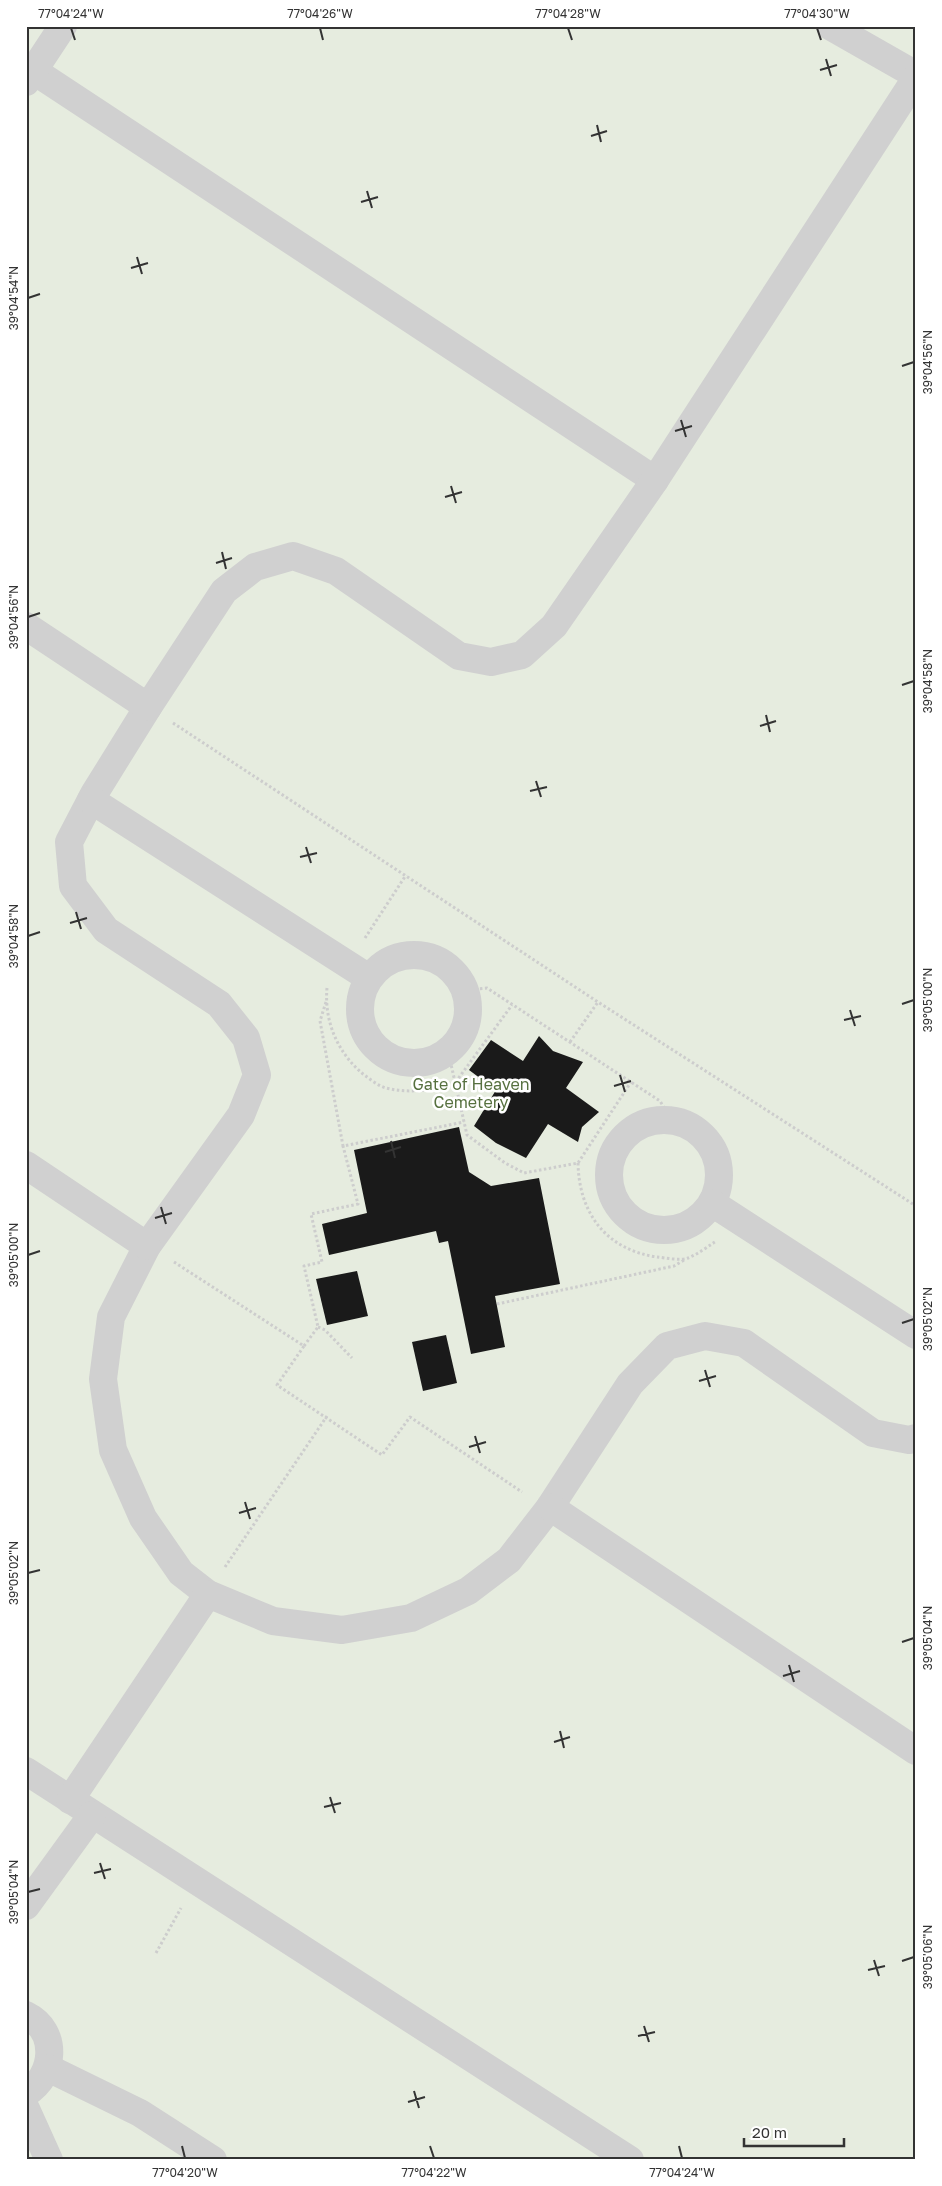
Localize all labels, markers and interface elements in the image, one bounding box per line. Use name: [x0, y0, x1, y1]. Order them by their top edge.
text: 77°04'24"W: [38, 6, 104, 21]
text: 77°04'26"W: [287, 6, 353, 21]
text: 77°04'28"W: [535, 6, 601, 21]
text: 77°04'30"W: [784, 6, 850, 21]
text: 39°04'54"N: [6, 266, 21, 330]
text: 39°04'56"N: [920, 330, 935, 394]
text: 39°04'56"N: [6, 585, 21, 649]
text: 39°04'58"N: [920, 649, 935, 713]
text: 39°04'58"N: [6, 904, 21, 968]
text: 39°05'00"N: [920, 968, 935, 1032]
park label: Gate of Heaven Cemetery: [412, 1074, 530, 1112]
text: 39°05'00"N: [6, 1223, 21, 1287]
text: 39°05'02"N: [920, 1287, 935, 1351]
text: 39°05'02"N: [6, 1541, 21, 1605]
text: 39°05'04"N: [920, 1606, 935, 1670]
text: 39°05'04"N: [6, 1860, 21, 1924]
text: 39°05'06"N: [920, 1925, 935, 1989]
scale bar: [744, 2116, 844, 2148]
text: 20 m: [752, 2123, 787, 2141]
text: 77°04'20"W: [152, 2165, 218, 2180]
text: 77°04'22"W: [401, 2165, 467, 2180]
text: 77°04'24"W: [649, 2165, 715, 2180]

